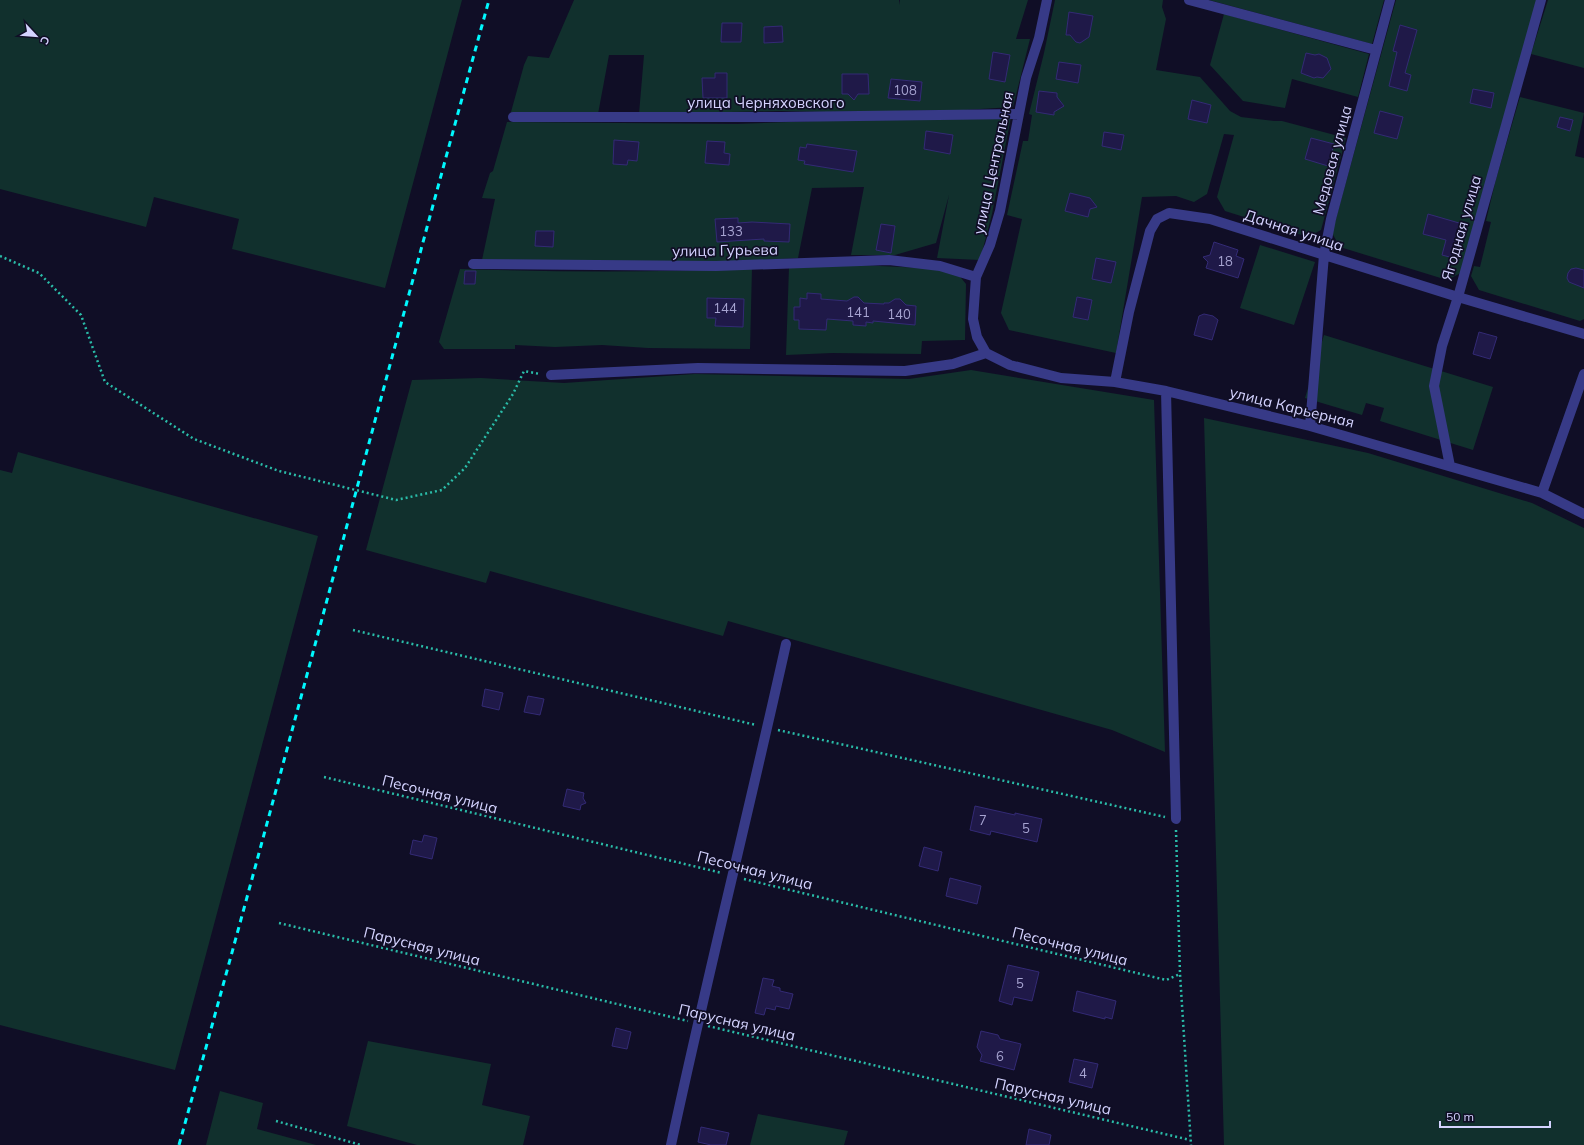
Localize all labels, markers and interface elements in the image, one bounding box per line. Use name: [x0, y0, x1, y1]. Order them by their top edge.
north arrow: [16, 16, 56, 56]
text: С: [37, 34, 53, 47]
house number: 108: [893, 82, 917, 98]
street label: улица Центральная: [969, 90, 1017, 236]
street label: улица Черняховского: [687, 93, 845, 112]
street label: Медовая улица: [1308, 103, 1356, 217]
street label: Ягодная улица: [1437, 173, 1485, 283]
street label: Дачная улица: [1242, 205, 1346, 255]
house number: 133: [719, 223, 743, 239]
street label: улица Гурьева: [672, 240, 778, 260]
house number: 18: [1217, 253, 1233, 269]
house number: 144: [713, 300, 737, 316]
house number: 141: [846, 304, 870, 320]
house number: 140: [887, 306, 911, 322]
street label: улица Карьерная: [1228, 382, 1356, 432]
street label: Песочная улица: [380, 770, 500, 818]
house number: 7: [979, 812, 987, 828]
house number: 5: [1022, 820, 1030, 836]
street label: Песочная улица: [695, 846, 815, 894]
street label: Парусная улица: [362, 922, 482, 970]
street label: Песочная улица: [1010, 922, 1130, 970]
house number: 5: [1016, 975, 1024, 991]
street label: Парусная улица: [677, 999, 797, 1045]
house number: 6: [996, 1048, 1004, 1064]
house number: 4: [1079, 1065, 1087, 1081]
street label: Парусная улица: [993, 1073, 1113, 1119]
scale bar: [1440, 1103, 1550, 1129]
text: 50 m: [1446, 1109, 1474, 1124]

